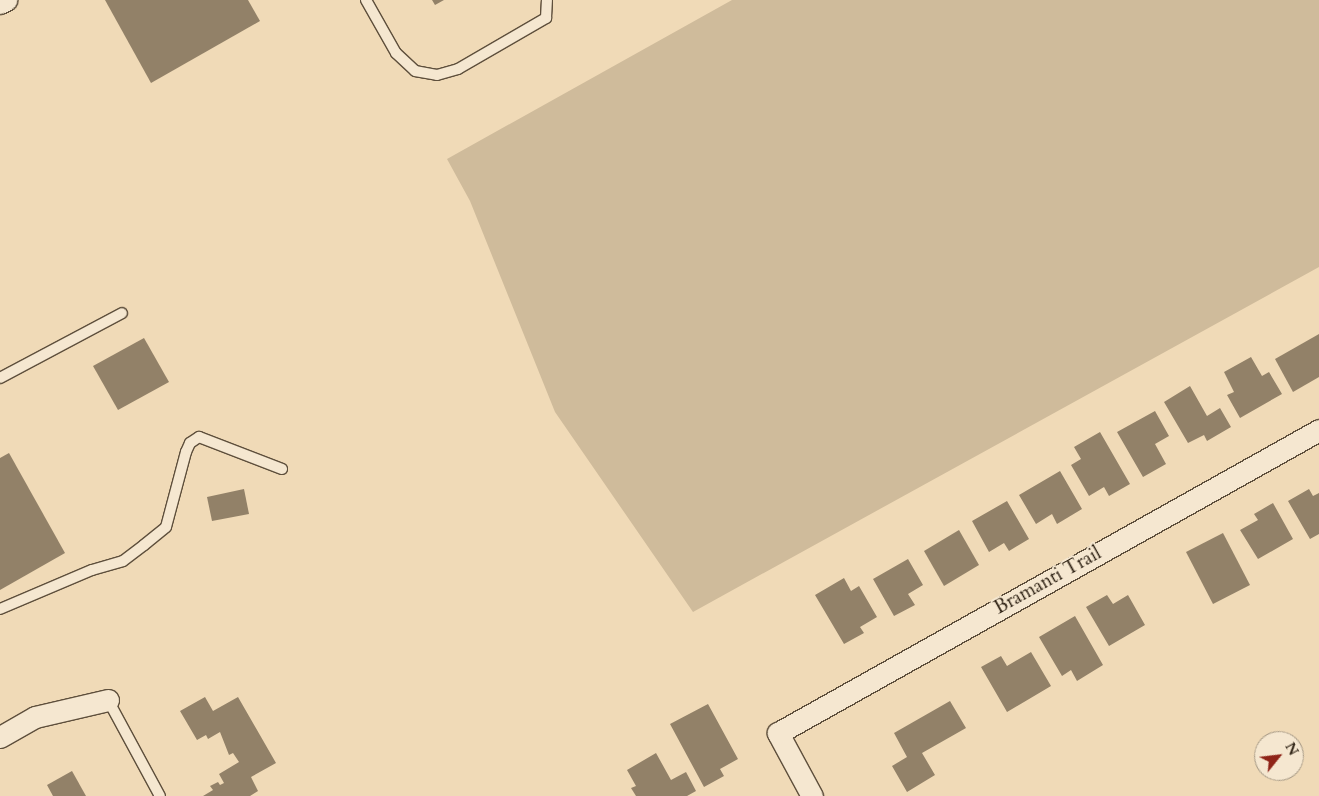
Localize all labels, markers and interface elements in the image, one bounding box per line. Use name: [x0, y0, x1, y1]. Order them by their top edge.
street label: Bramanti Trail: [991, 542, 1105, 620]
north arrow: [1254, 731, 1304, 781]
text: N: [1280, 739, 1303, 759]

